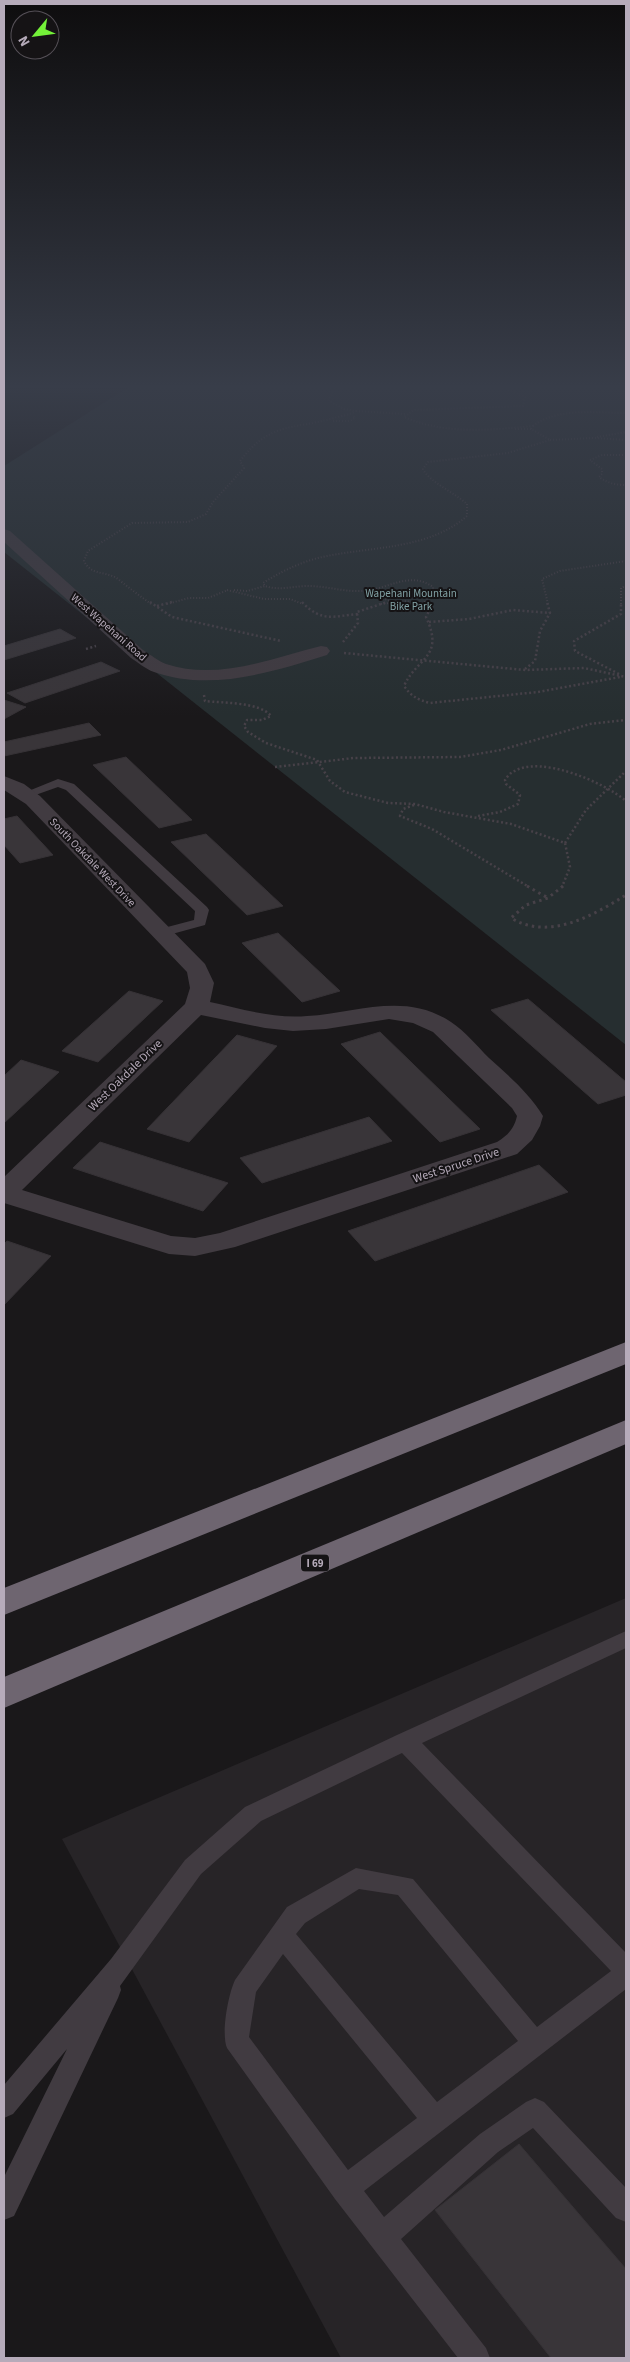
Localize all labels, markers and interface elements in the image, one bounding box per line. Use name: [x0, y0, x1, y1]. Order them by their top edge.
north arrow: [10, 10, 60, 60]
text: N: [14, 32, 36, 50]
park label: Wapehani Mountain Bike Park: [365, 586, 457, 614]
street label: West Wapehani Road: [68, 590, 150, 665]
street label: South Oakdale West Drive: [46, 815, 139, 910]
street label: West Oakdale Drive: [85, 1036, 166, 1115]
street label: West Spruce Drive: [411, 1143, 502, 1187]
road number: I 69: [301, 1555, 329, 1572]

